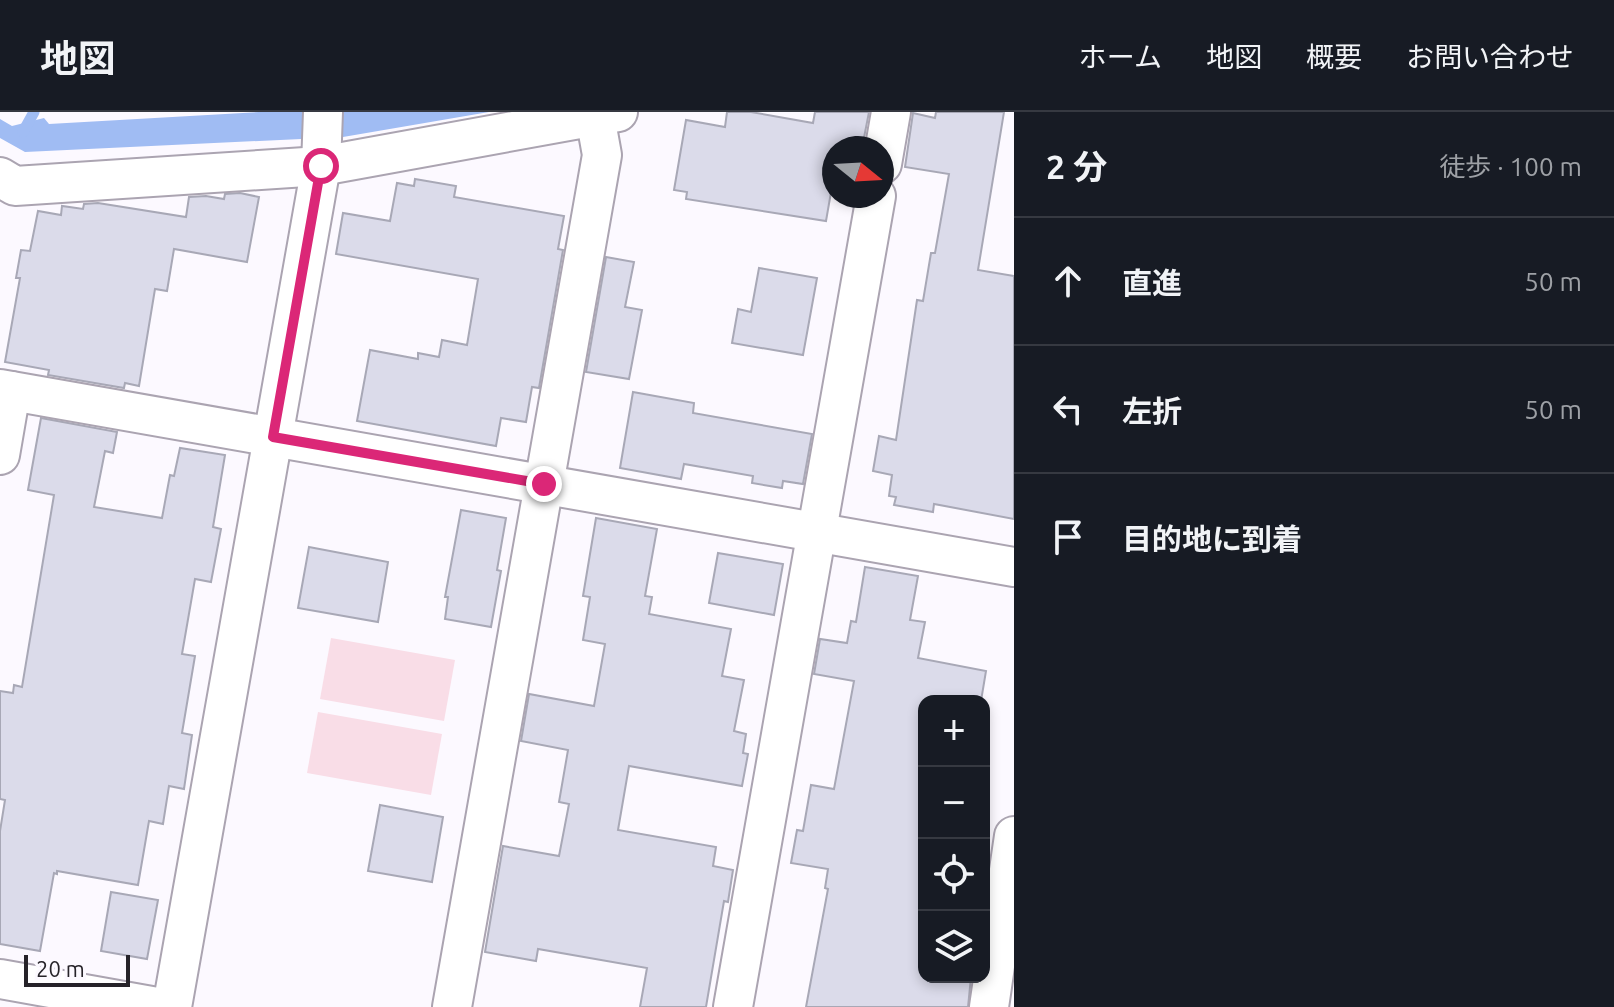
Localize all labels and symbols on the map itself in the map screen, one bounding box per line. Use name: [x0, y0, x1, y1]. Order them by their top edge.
north arrow: [822, 136, 894, 208]
route start: [303, 148, 339, 184]
route end: [526, 466, 562, 502]
scale bar: [24, 951, 130, 987]

